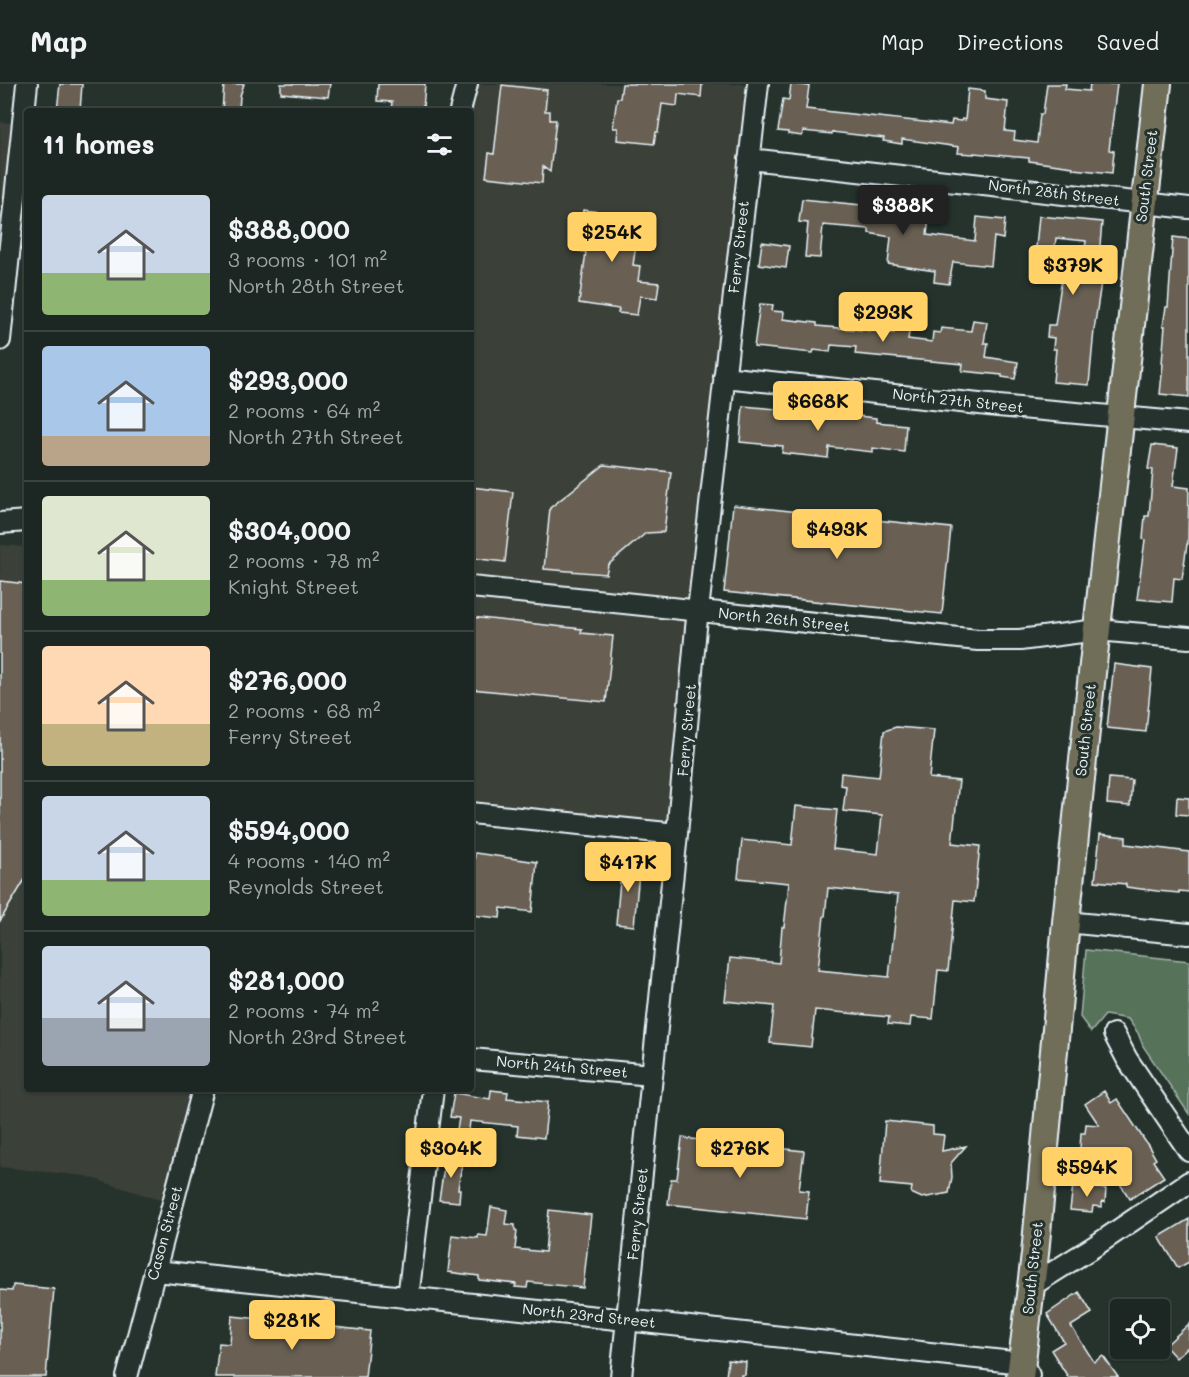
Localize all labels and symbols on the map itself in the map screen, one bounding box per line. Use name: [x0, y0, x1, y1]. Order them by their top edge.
street label: South Street: [1130, 128, 1162, 223]
street label: North 28th Street: [987, 174, 1121, 210]
pin: $388K: [861, 185, 945, 236]
street label: Ferry Street: [723, 200, 753, 294]
pin: $254K: [570, 212, 654, 263]
pin: $379K: [1031, 245, 1115, 296]
pin: $293K: [841, 292, 925, 343]
pin: $668K: [776, 381, 860, 432]
street label: North 27th Street: [892, 383, 1025, 417]
pin: $493K: [795, 509, 879, 560]
street label: North 26th Street: [717, 602, 851, 636]
street label: Ferry Street: [672, 683, 700, 777]
street label: South Street: [1070, 683, 1100, 777]
pin: $417K: [586, 842, 670, 893]
street label: North 24th Street: [495, 1050, 629, 1082]
pin: $304K: [409, 1128, 493, 1179]
pin: $276K: [698, 1128, 782, 1179]
pin: $594K: [1045, 1147, 1129, 1198]
street label: Ferry Street: [622, 1167, 652, 1261]
street label: Cason Street: [142, 1183, 186, 1282]
street label: South Street: [1017, 1221, 1047, 1315]
street label: North 23rd Street: [521, 1298, 657, 1332]
pin: $281K: [250, 1300, 334, 1351]

